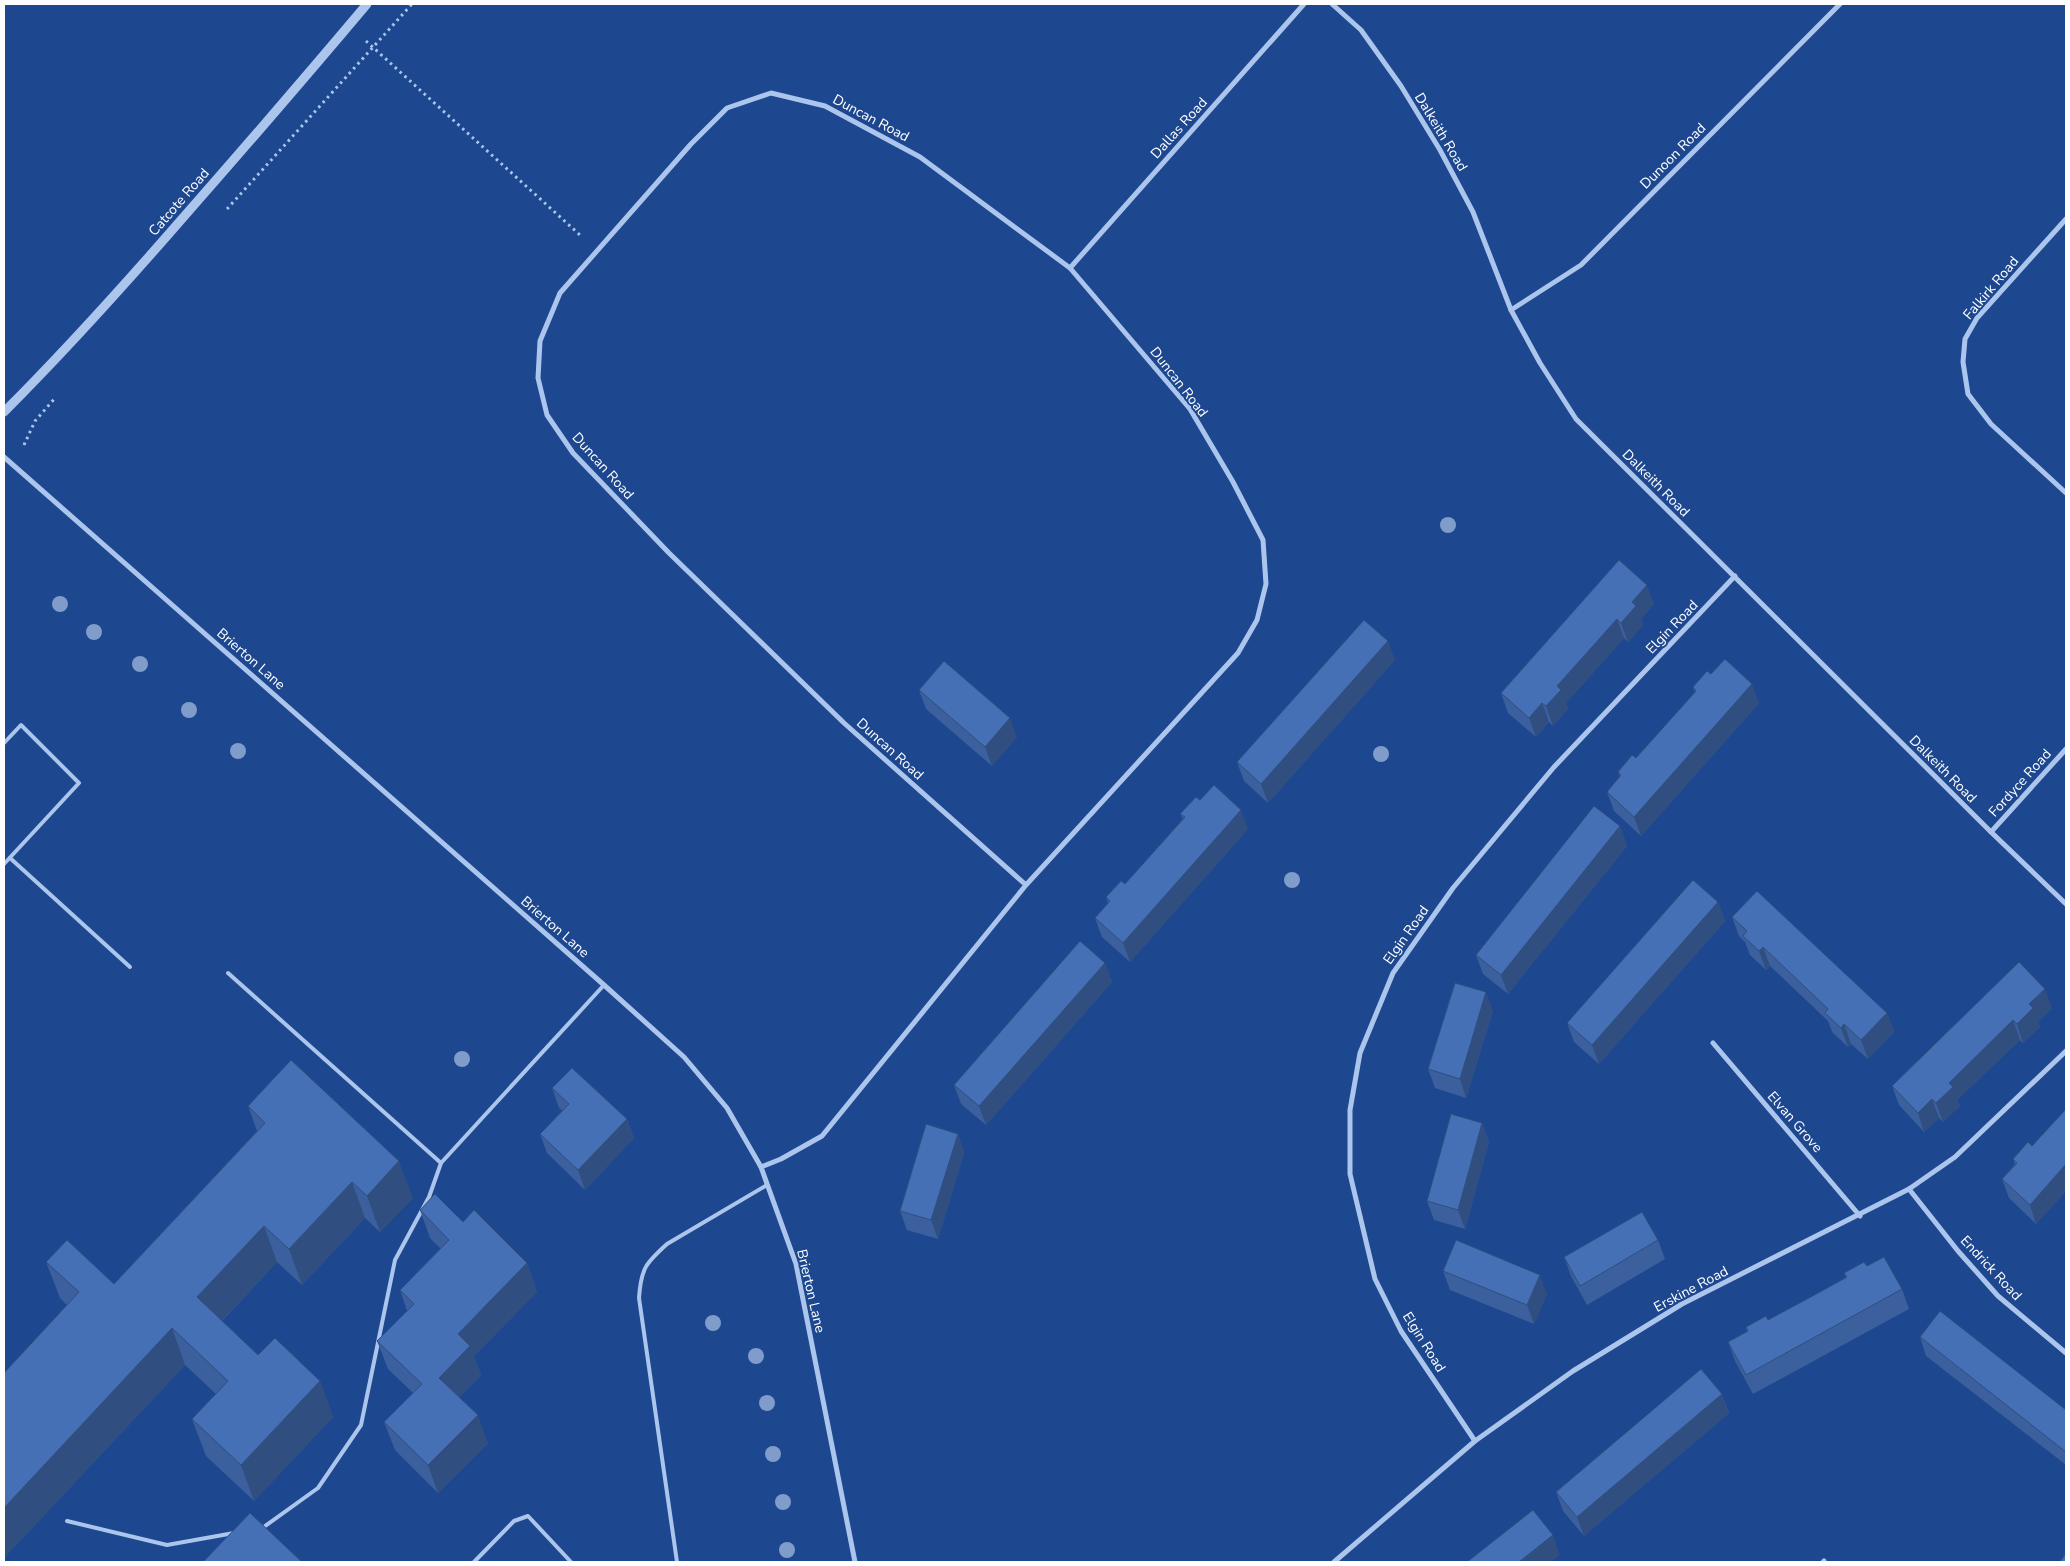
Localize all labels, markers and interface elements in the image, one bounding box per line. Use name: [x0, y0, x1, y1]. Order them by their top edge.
street label: Dalkeith Road: [1410, 89, 1472, 175]
street label: Duncan Road: [829, 90, 913, 146]
street label: Dallas Road: [1146, 93, 1212, 163]
street label: Dunoon Road: [1636, 119, 1710, 193]
street label: Catcote Road: [144, 164, 214, 240]
street label: Falkirk Road: [1959, 252, 2023, 324]
street label: Duncan Road: [1146, 343, 1212, 421]
street label: Duncan Road: [568, 428, 638, 504]
street label: Dalkeith Road: [1618, 445, 1694, 521]
street label: Elgin Road: [1642, 596, 1702, 658]
street label: Brierton Lane: [213, 624, 289, 694]
street label: Duncan Road: [852, 714, 928, 784]
street label: Dalkeith Road: [1905, 731, 1981, 807]
street label: Fordyce Road: [1984, 745, 2056, 821]
street label: Brierton Lane: [517, 892, 593, 962]
street label: Elgin Road: [1379, 902, 1433, 968]
street label: Elvan Grove: [1763, 1087, 1827, 1157]
street label: Endrick Road: [1956, 1231, 2026, 1305]
street label: Brierton Lane: [792, 1247, 830, 1335]
street label: Erskine Road: [1650, 1261, 1732, 1317]
street label: Elgin Road: [1398, 1308, 1450, 1376]

